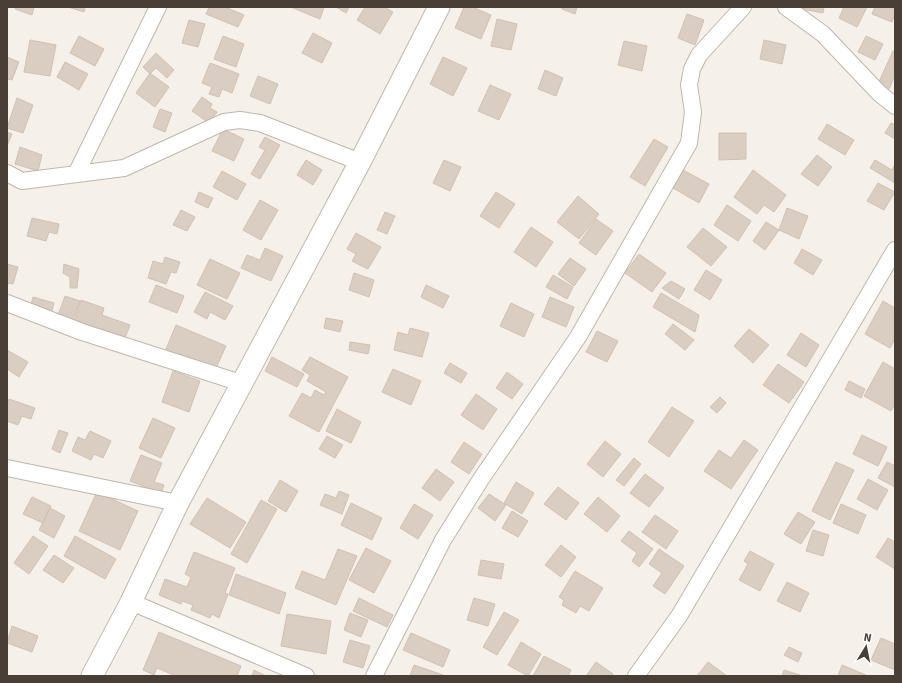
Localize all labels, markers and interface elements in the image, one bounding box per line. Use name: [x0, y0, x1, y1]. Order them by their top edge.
north arrow: [846, 627, 886, 667]
text: N: [863, 631, 873, 645]

